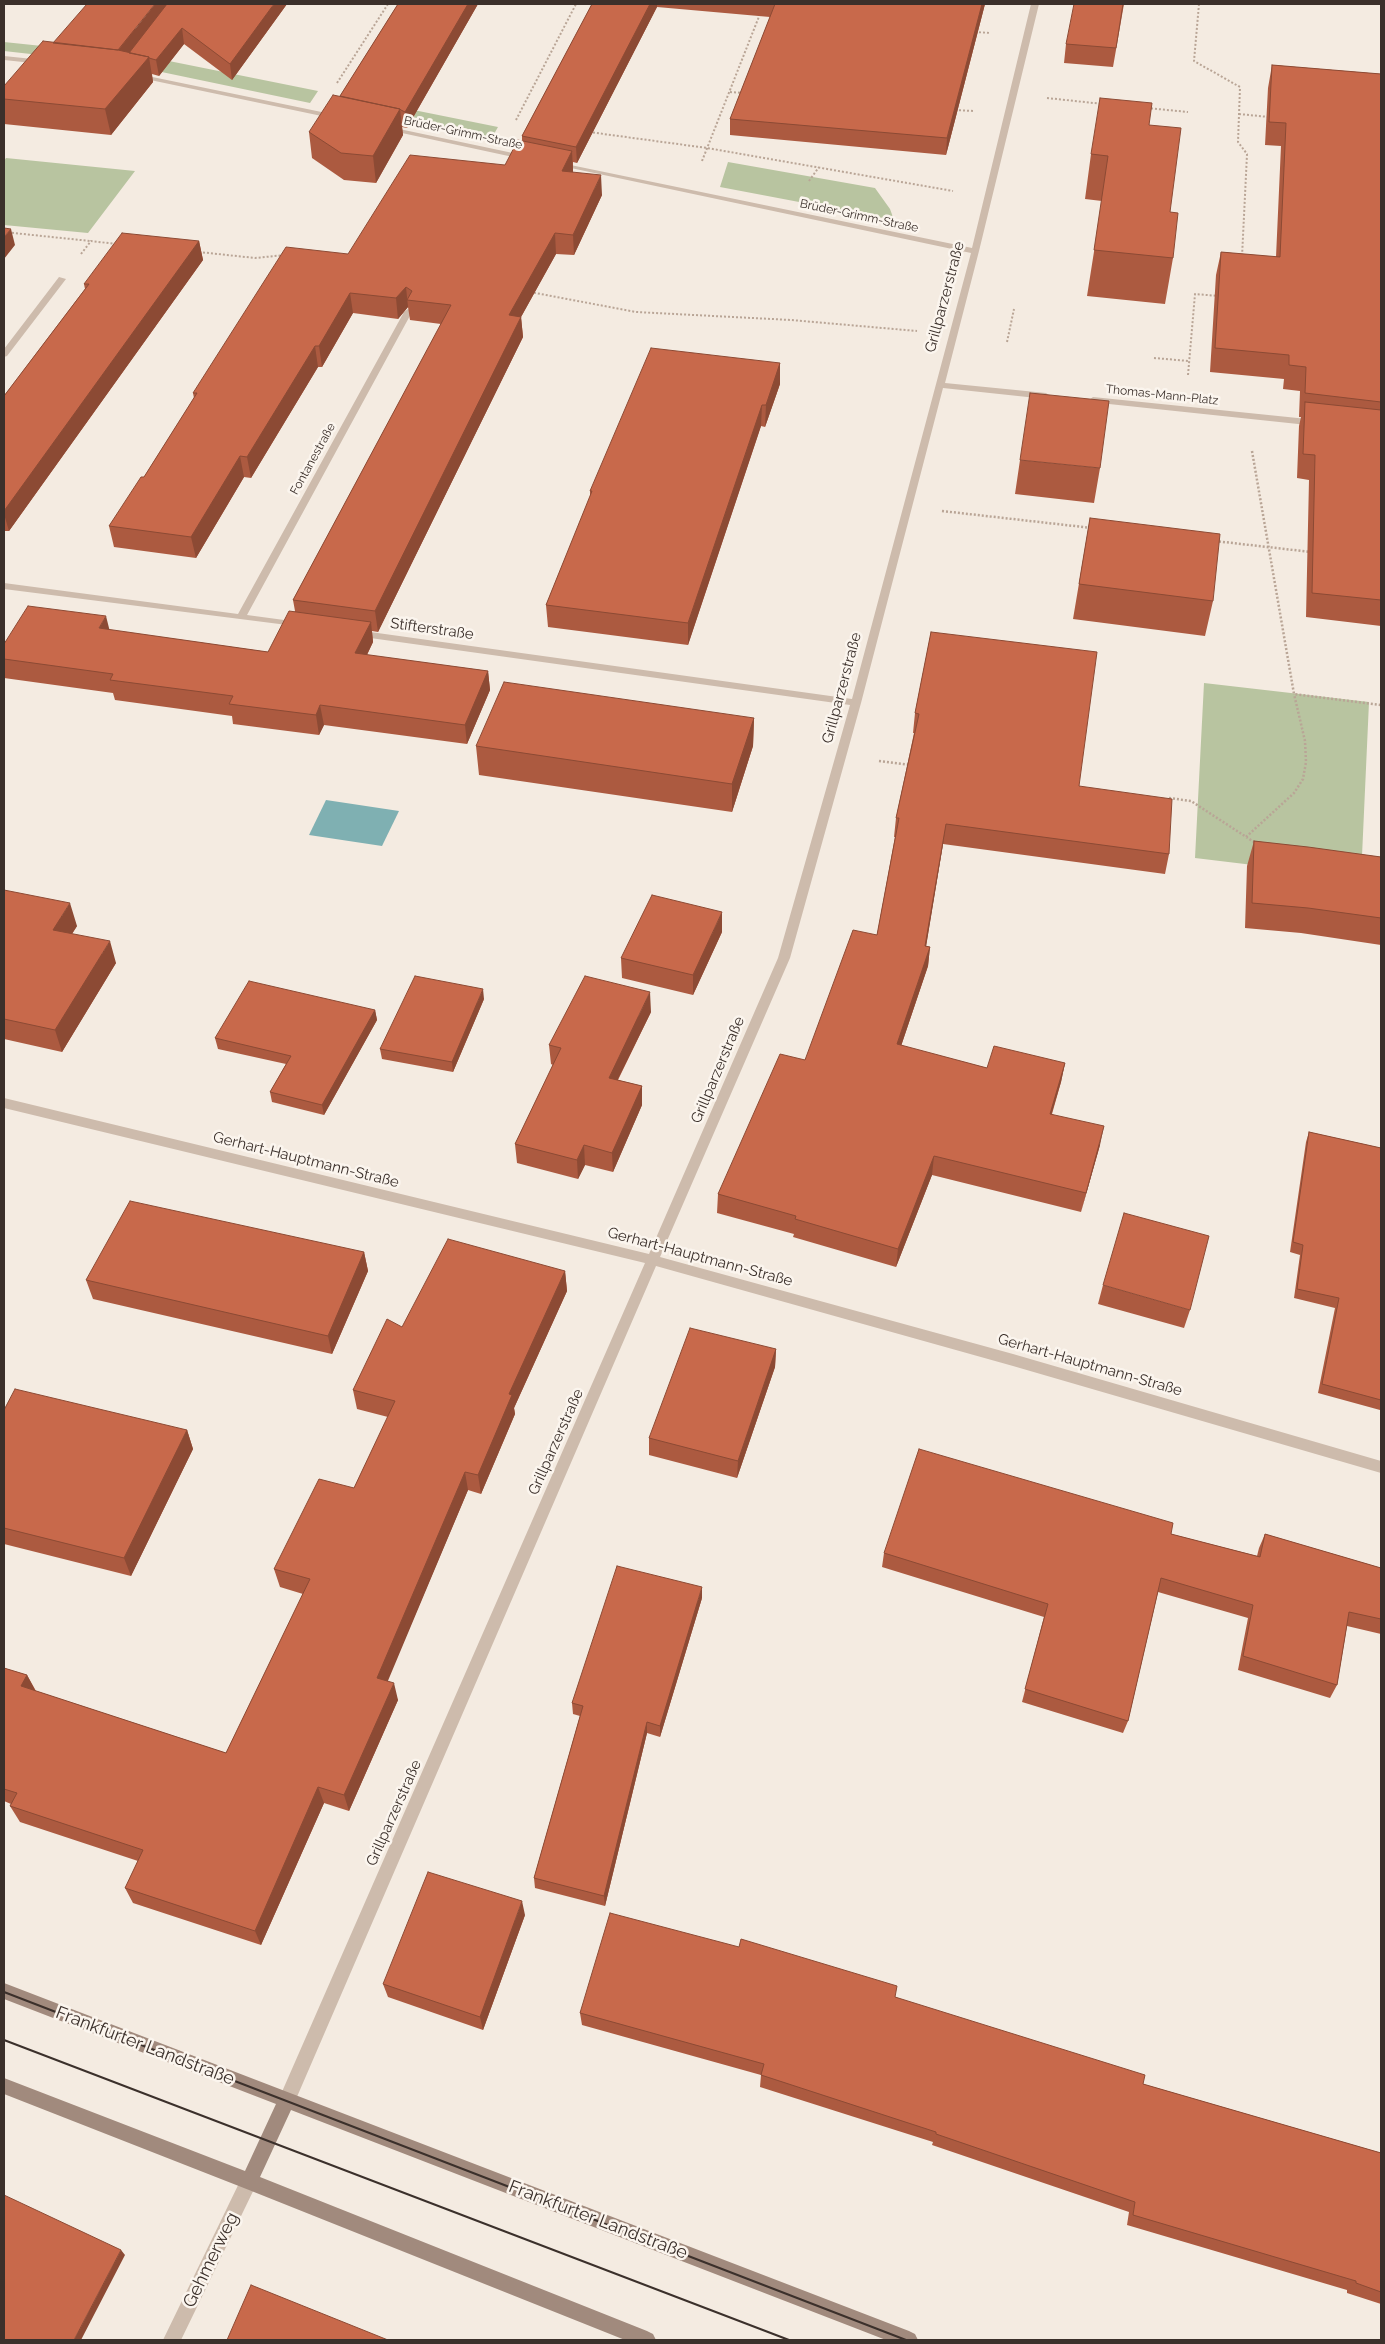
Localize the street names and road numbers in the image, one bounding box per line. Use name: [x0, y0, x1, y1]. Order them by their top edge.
street label: Brüder-Grimm-Straße: [402, 113, 524, 153]
street label: Brüder-Grimm-Straße: [798, 196, 920, 236]
street label: Grillparzerstraße: [922, 240, 968, 354]
street label: Thomas-Mann-Platz: [1105, 382, 1219, 408]
street label: Fontanestraße: [287, 421, 339, 497]
street label: Stifterstraße: [389, 614, 475, 644]
street label: Grillparzerstraße: [819, 631, 865, 745]
street label: Grillparzerstraße: [687, 1014, 749, 1126]
street label: Gerhart-Hauptmann-Straße: [211, 1128, 401, 1192]
street label: Gerhart-Hauptmann-Straße: [606, 1224, 794, 1290]
street label: Gerhart-Hauptmann-Straße: [996, 1330, 1184, 1400]
street label: Grillparzerstraße: [525, 1386, 587, 1498]
street label: Grillparzerstraße: [363, 1757, 425, 1869]
street label: Frankfurter Landstraße: [53, 2002, 237, 2090]
street label: Frankfurter Landstraße: [506, 2176, 690, 2264]
street label: Gehmerweg: [179, 2209, 243, 2311]

